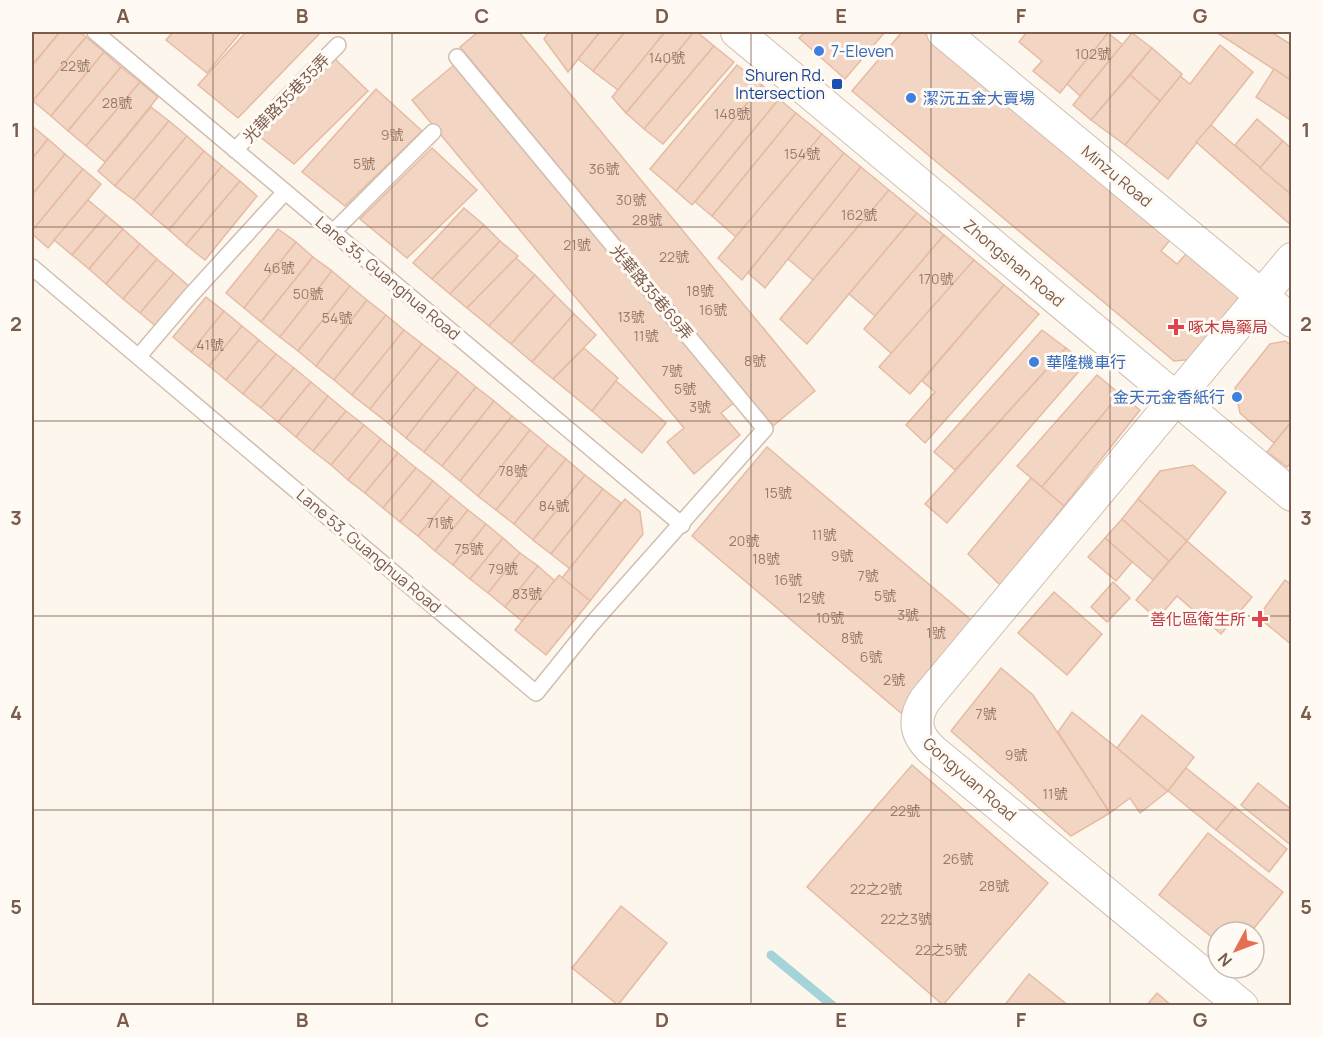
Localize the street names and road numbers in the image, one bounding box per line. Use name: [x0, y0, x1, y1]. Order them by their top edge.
street label: 光華路35巷35弄: [238, 49, 334, 147]
street label: Minzu Road: [1077, 140, 1157, 212]
street label: Lane 35, Guanghua Road: [311, 211, 465, 345]
street label: Zhongshan Road: [959, 214, 1069, 312]
street label: 光華路35巷69弄: [606, 240, 698, 344]
street label: Lane 53, Guanghua Road: [292, 484, 446, 618]
street label: Gongyuan Road: [919, 732, 1021, 826]

